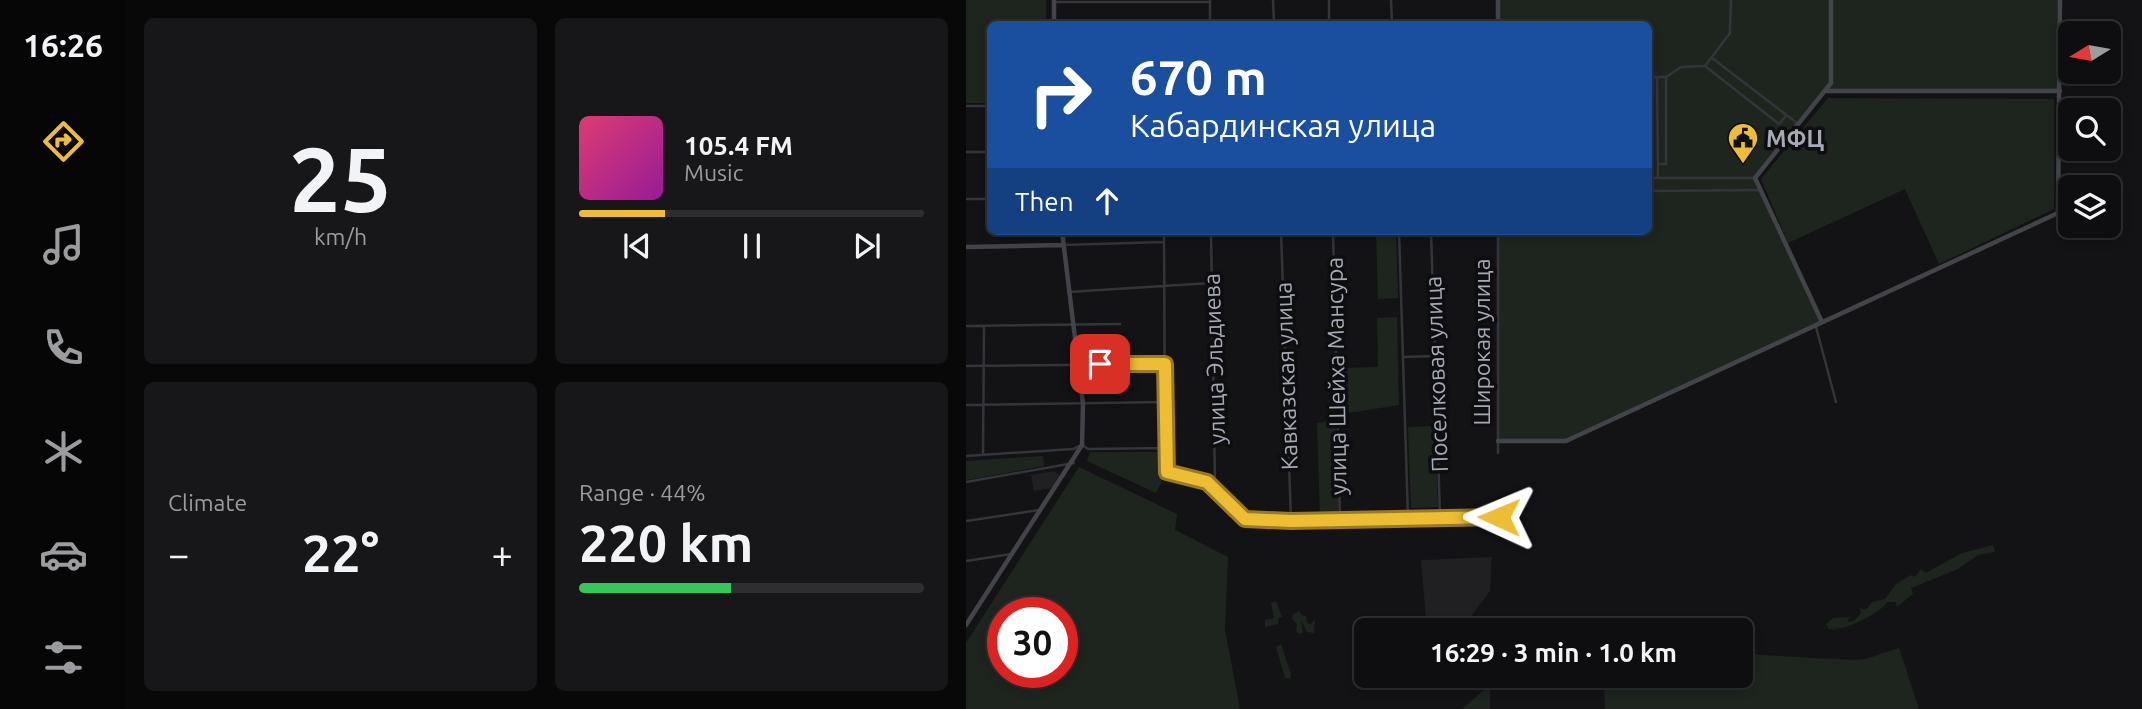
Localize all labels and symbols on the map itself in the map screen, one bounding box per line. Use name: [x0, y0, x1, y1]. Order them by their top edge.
north arrow: [2058, 21, 2121, 84]
public building icon: МФЦ: [1726, 121, 1760, 165]
place label: МФЦ: [1766, 126, 1824, 151]
street label: улица Шейха Мансура: [1321, 257, 1351, 495]
street label: Широкая улица: [1469, 258, 1494, 426]
street label: улица Эльдиева: [1199, 273, 1229, 445]
street label: Поселковая улица: [1420, 276, 1452, 472]
street label: Кавказская улица: [1270, 282, 1302, 470]
pin: [1070, 334, 1130, 394]
position arrow: [1462, 480, 1536, 554]
speed limit sign: 30: [987, 597, 1078, 688]

